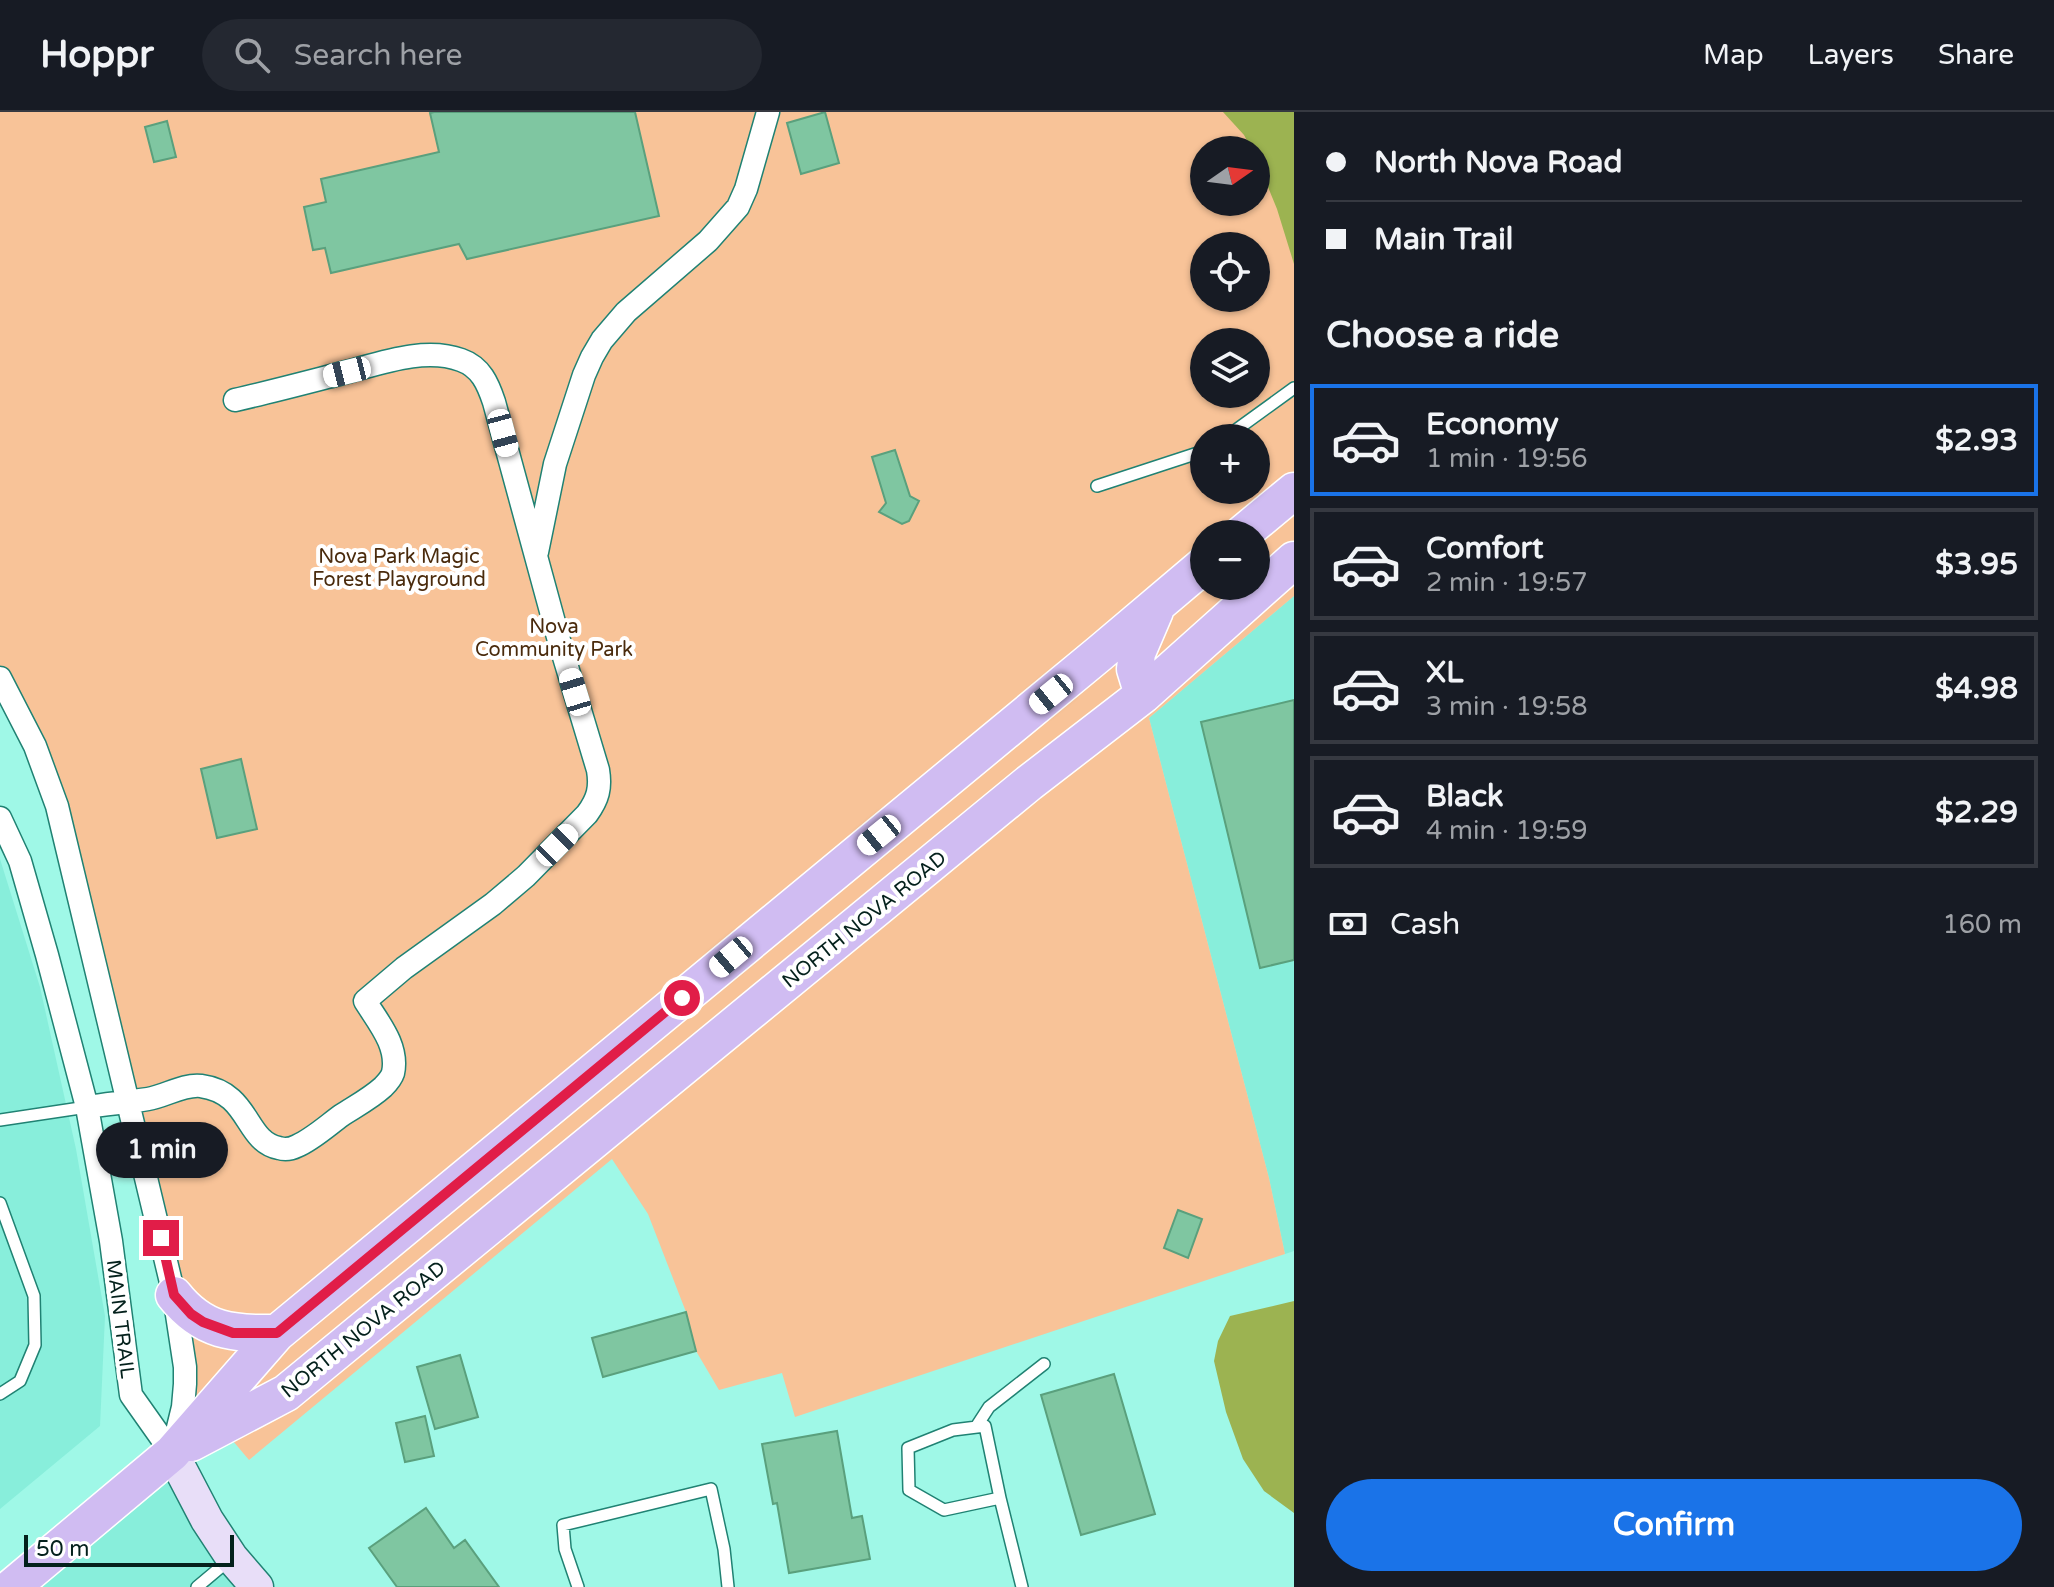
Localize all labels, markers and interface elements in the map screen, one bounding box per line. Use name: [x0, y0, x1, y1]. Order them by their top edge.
search box: [202, 19, 762, 91]
text: Hoppr: [40, 32, 154, 78]
icon: search: [230, 33, 274, 77]
text: Search here: [294, 37, 462, 74]
text: Map: [1703, 38, 1764, 72]
text: Layers: [1808, 38, 1894, 72]
text: Share: [1938, 38, 2014, 72]
north arrow: [1190, 136, 1270, 216]
map controls: [1190, 136, 1270, 600]
text: North Nova Road: [1374, 144, 1622, 181]
text: Main Trail: [1374, 221, 1513, 258]
button: locate: [1190, 232, 1270, 312]
text: Choose a ride: [1326, 314, 1559, 357]
button: layers: [1190, 328, 1270, 408]
car: [321, 355, 373, 389]
icon: car: [1330, 404, 1402, 476]
text: Economy: [1426, 406, 1559, 443]
car: [485, 407, 521, 459]
text: $2.93: [1935, 422, 2018, 459]
button: +: [1190, 424, 1270, 504]
text: 1 min · 19:56: [1426, 443, 1588, 474]
button: −: [1190, 520, 1270, 600]
icon: car: [1330, 528, 1402, 600]
text: Comfort: [1426, 530, 1544, 567]
park label: Nova Park Magic Forest Playground: [312, 545, 486, 592]
text: $3.95: [1935, 546, 2018, 583]
text: 2 min · 19:57: [1426, 567, 1588, 598]
park label: Nova Community Park: [475, 615, 633, 662]
icon: car: [1330, 652, 1402, 724]
text: XL: [1426, 654, 1463, 691]
car: [557, 666, 593, 718]
car: [1025, 670, 1077, 718]
text: $4.98: [1935, 670, 2018, 707]
text: 3 min · 19:58: [1426, 691, 1588, 722]
icon: car: [1330, 776, 1402, 848]
text: Black: [1426, 778, 1503, 815]
text: $2.29: [1935, 794, 2018, 831]
car: [853, 811, 905, 859]
text: 4 min · 19:59: [1426, 815, 1588, 846]
car: [532, 820, 582, 870]
street label: NORTH NOVA ROAD: [778, 846, 952, 993]
icon: cash: [1326, 902, 1370, 946]
text: Cash: [1390, 906, 1460, 943]
text: 160 m: [1942, 909, 2022, 940]
car: [705, 932, 757, 982]
route start: [664, 980, 700, 1016]
callout: 1 min: [95, 1122, 227, 1178]
text: 1 min: [127, 1134, 197, 1165]
route end: [143, 1220, 179, 1256]
street label: NORTH NOVA ROAD: [277, 1256, 451, 1403]
street label: MAIN TRAIL: [101, 1258, 139, 1380]
button: Confirm: [1326, 1479, 2022, 1571]
scale bar: [24, 1531, 234, 1567]
text: 50 m: [36, 1536, 90, 1562]

